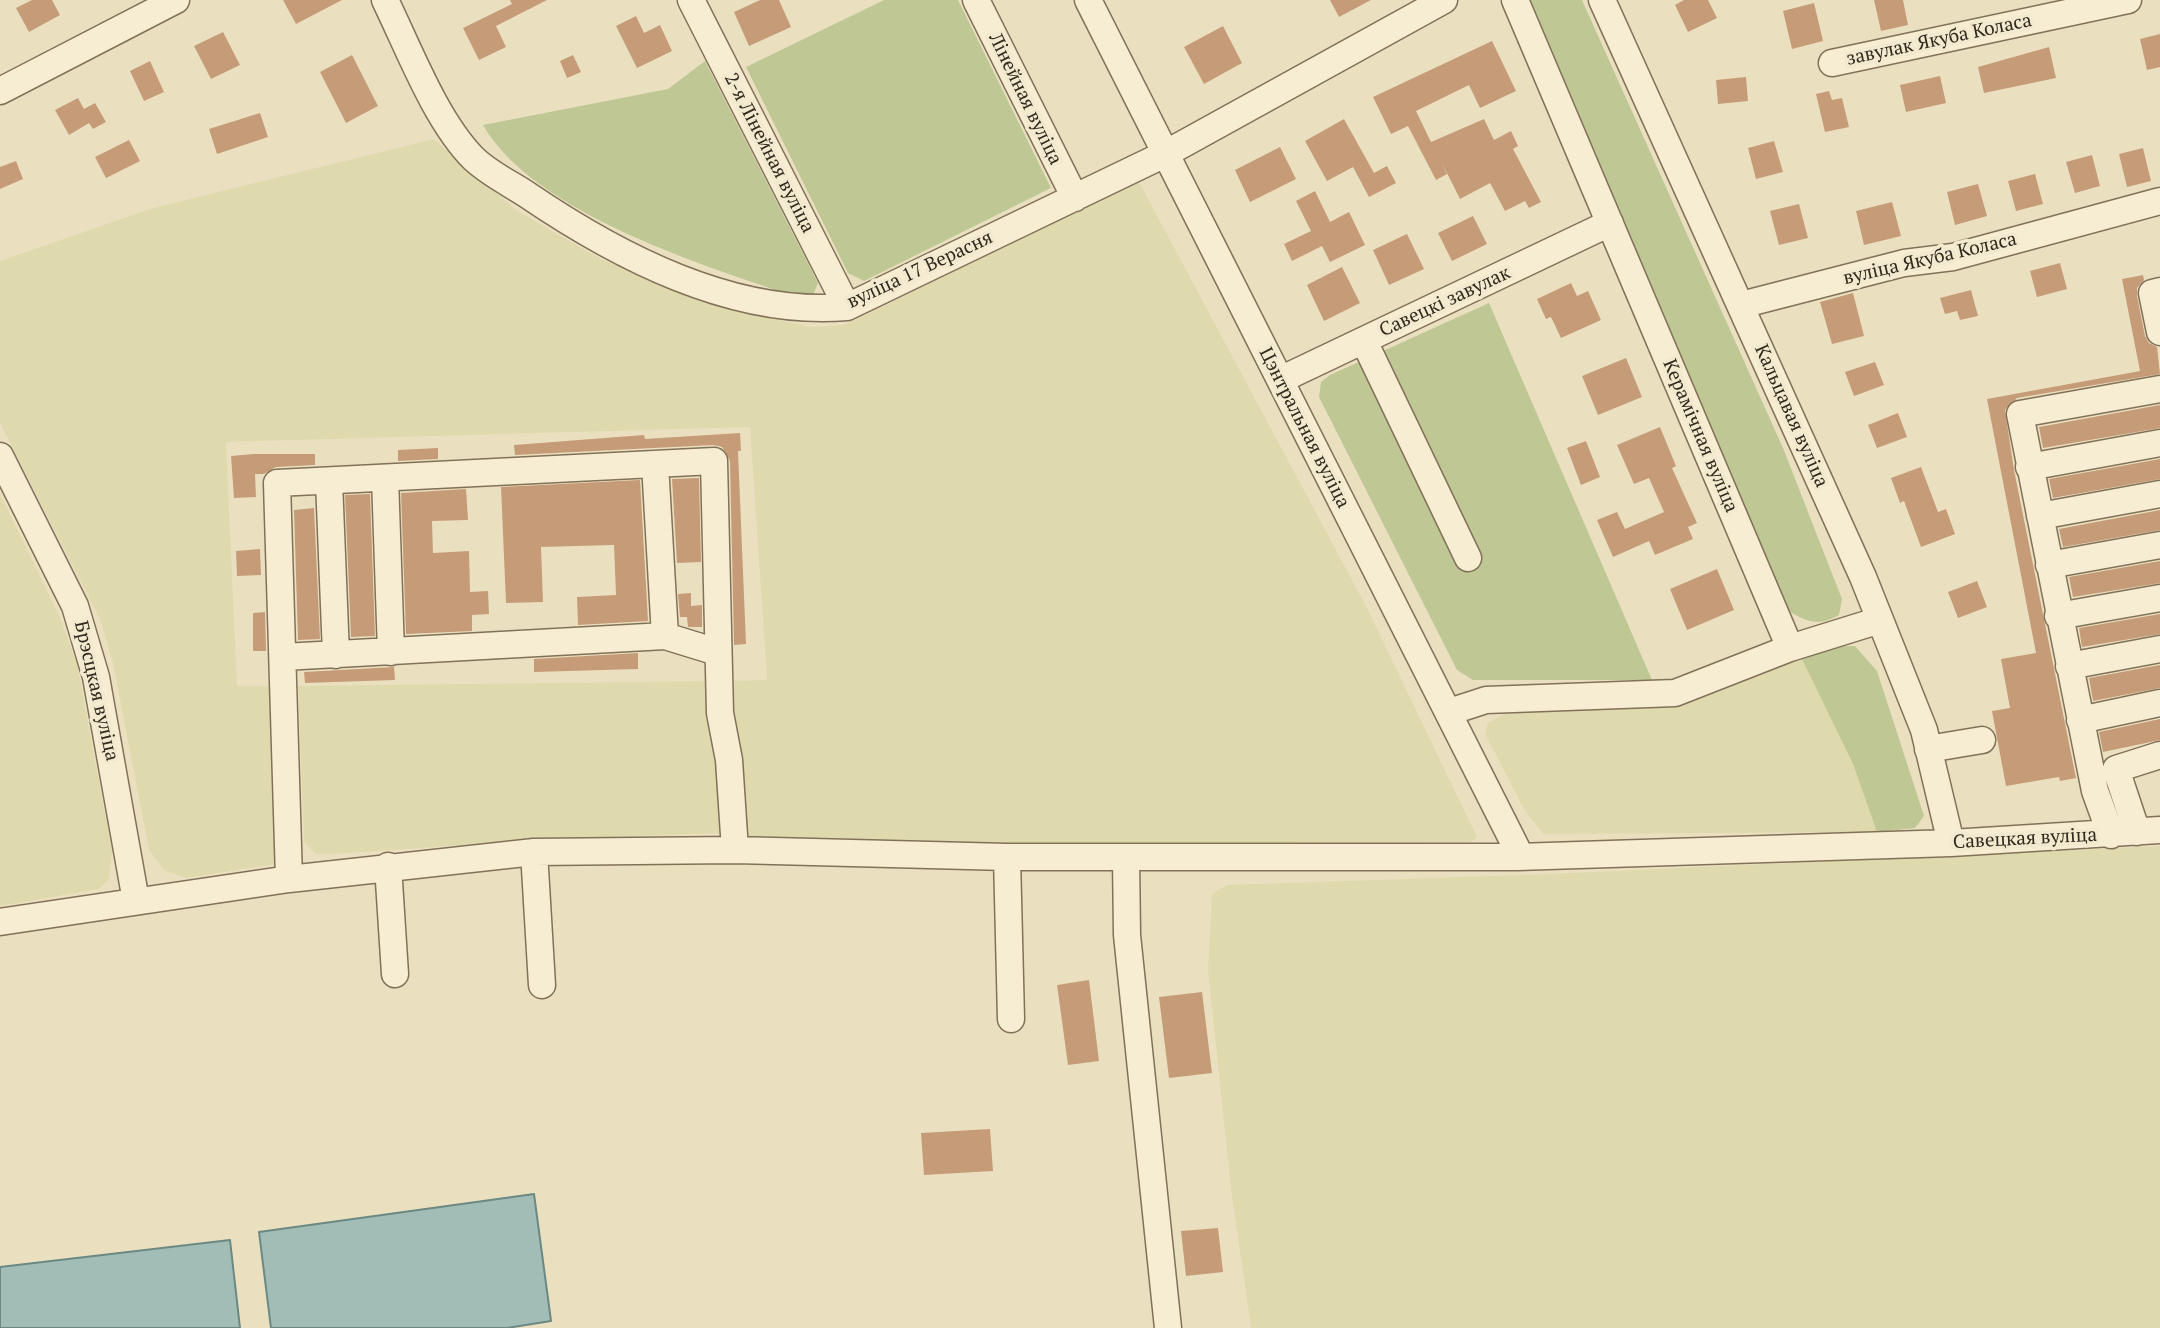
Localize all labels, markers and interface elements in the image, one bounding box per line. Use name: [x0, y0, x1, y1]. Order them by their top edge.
street label: завулак Якуба Коласа: [1844, 9, 2034, 71]
street label: Лінейная вуліца: [983, 30, 1067, 168]
street label: 2-я Лінейная вуліца: [719, 69, 819, 237]
street label: вуліца 17 Верасня: [844, 226, 996, 314]
street label: вуліца Якуба Коласа: [1841, 228, 2019, 290]
street label: Савецкі завулак: [1376, 262, 1514, 342]
street label: Кальцавая вуліца: [1749, 341, 1833, 491]
street label: Цэнтральная вуліца: [1254, 344, 1354, 512]
street label: Керамічная вуліца: [1657, 356, 1743, 516]
street label: Брэсцкая вуліца: [69, 619, 123, 763]
street label: Савецкая вуліца: [1952, 824, 2098, 854]

